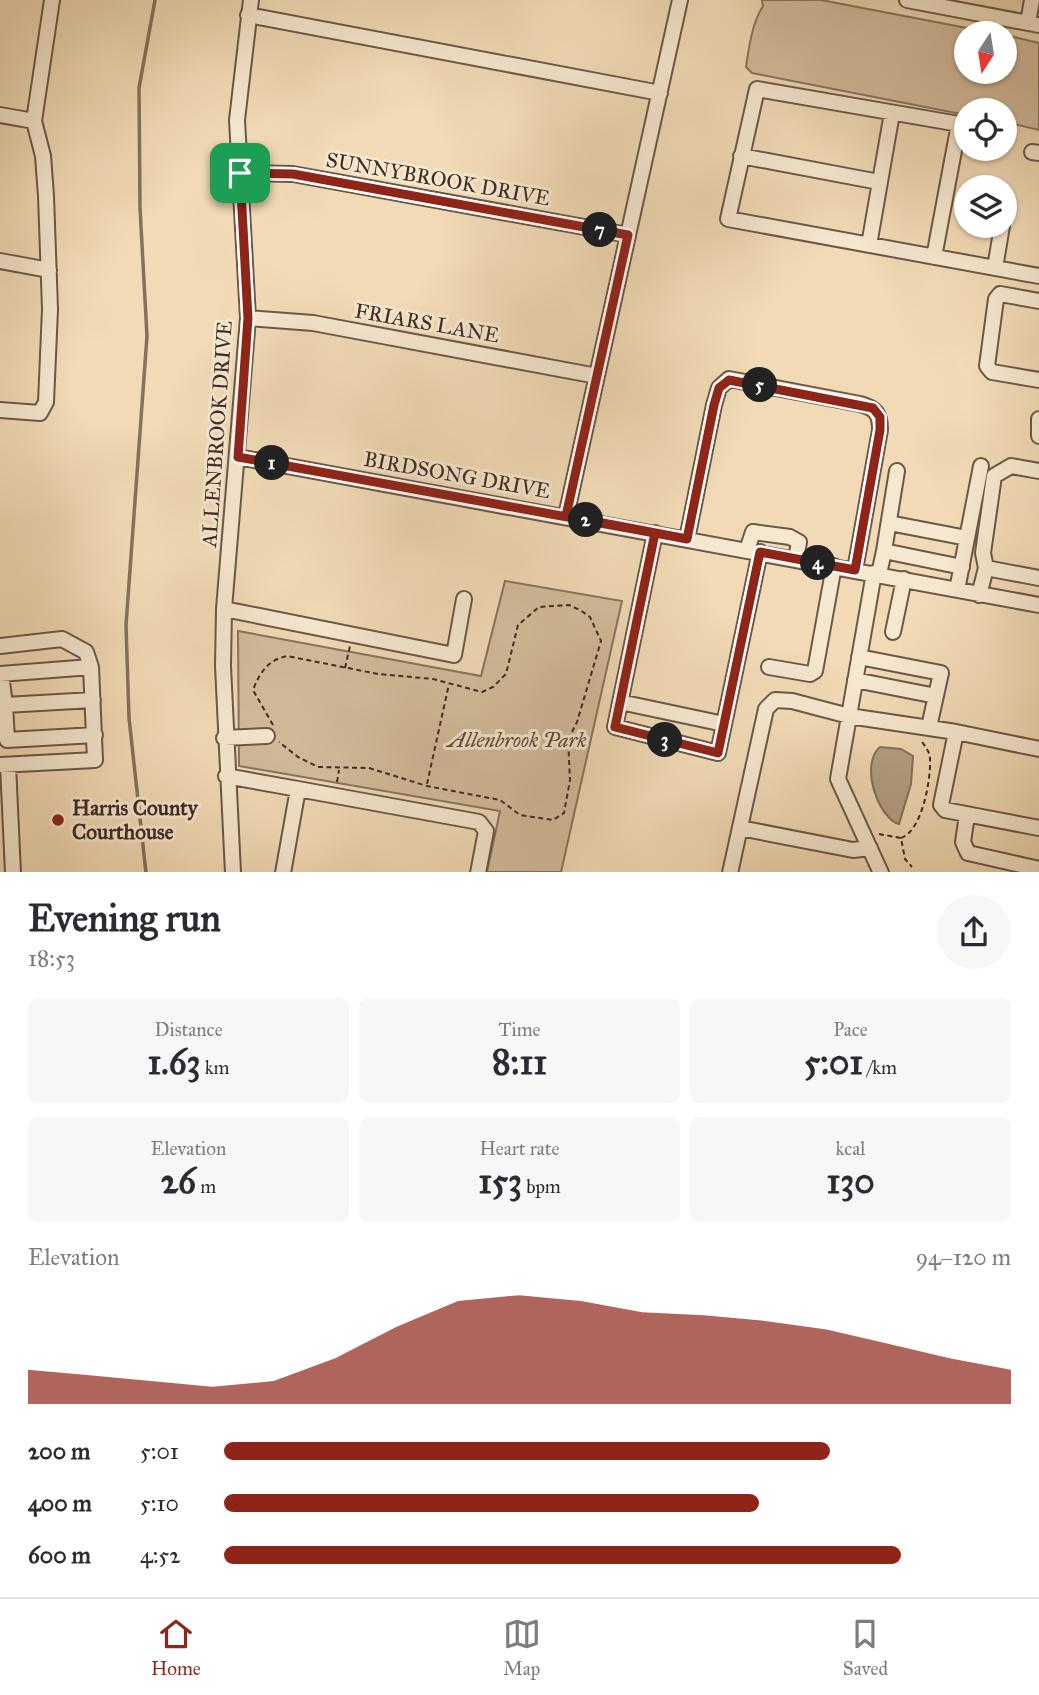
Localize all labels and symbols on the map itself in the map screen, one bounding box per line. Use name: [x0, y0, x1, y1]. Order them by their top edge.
north arrow: [954, 21, 1017, 84]
pin: [210, 143, 270, 203]
street label: SUNNYBROOK DRIVE: [324, 146, 552, 212]
pin: 7: [582, 212, 618, 247]
street label: FRIARS LANE: [353, 298, 501, 348]
street label: ALLENBROOK DRIVE: [196, 320, 238, 549]
pin: 5: [742, 368, 778, 402]
pin: 1: [254, 446, 290, 480]
street label: BIRDSONG DRIVE: [362, 446, 552, 504]
pin: 2: [568, 503, 604, 538]
pin: 4: [800, 546, 836, 580]
pin: 3: [648, 722, 682, 758]
park label: Allenbrook Park: [445, 727, 587, 753]
place label: Harris County Courthouse: [72, 795, 199, 845]
marker: Harris County Courthouse: [50, 812, 66, 828]

